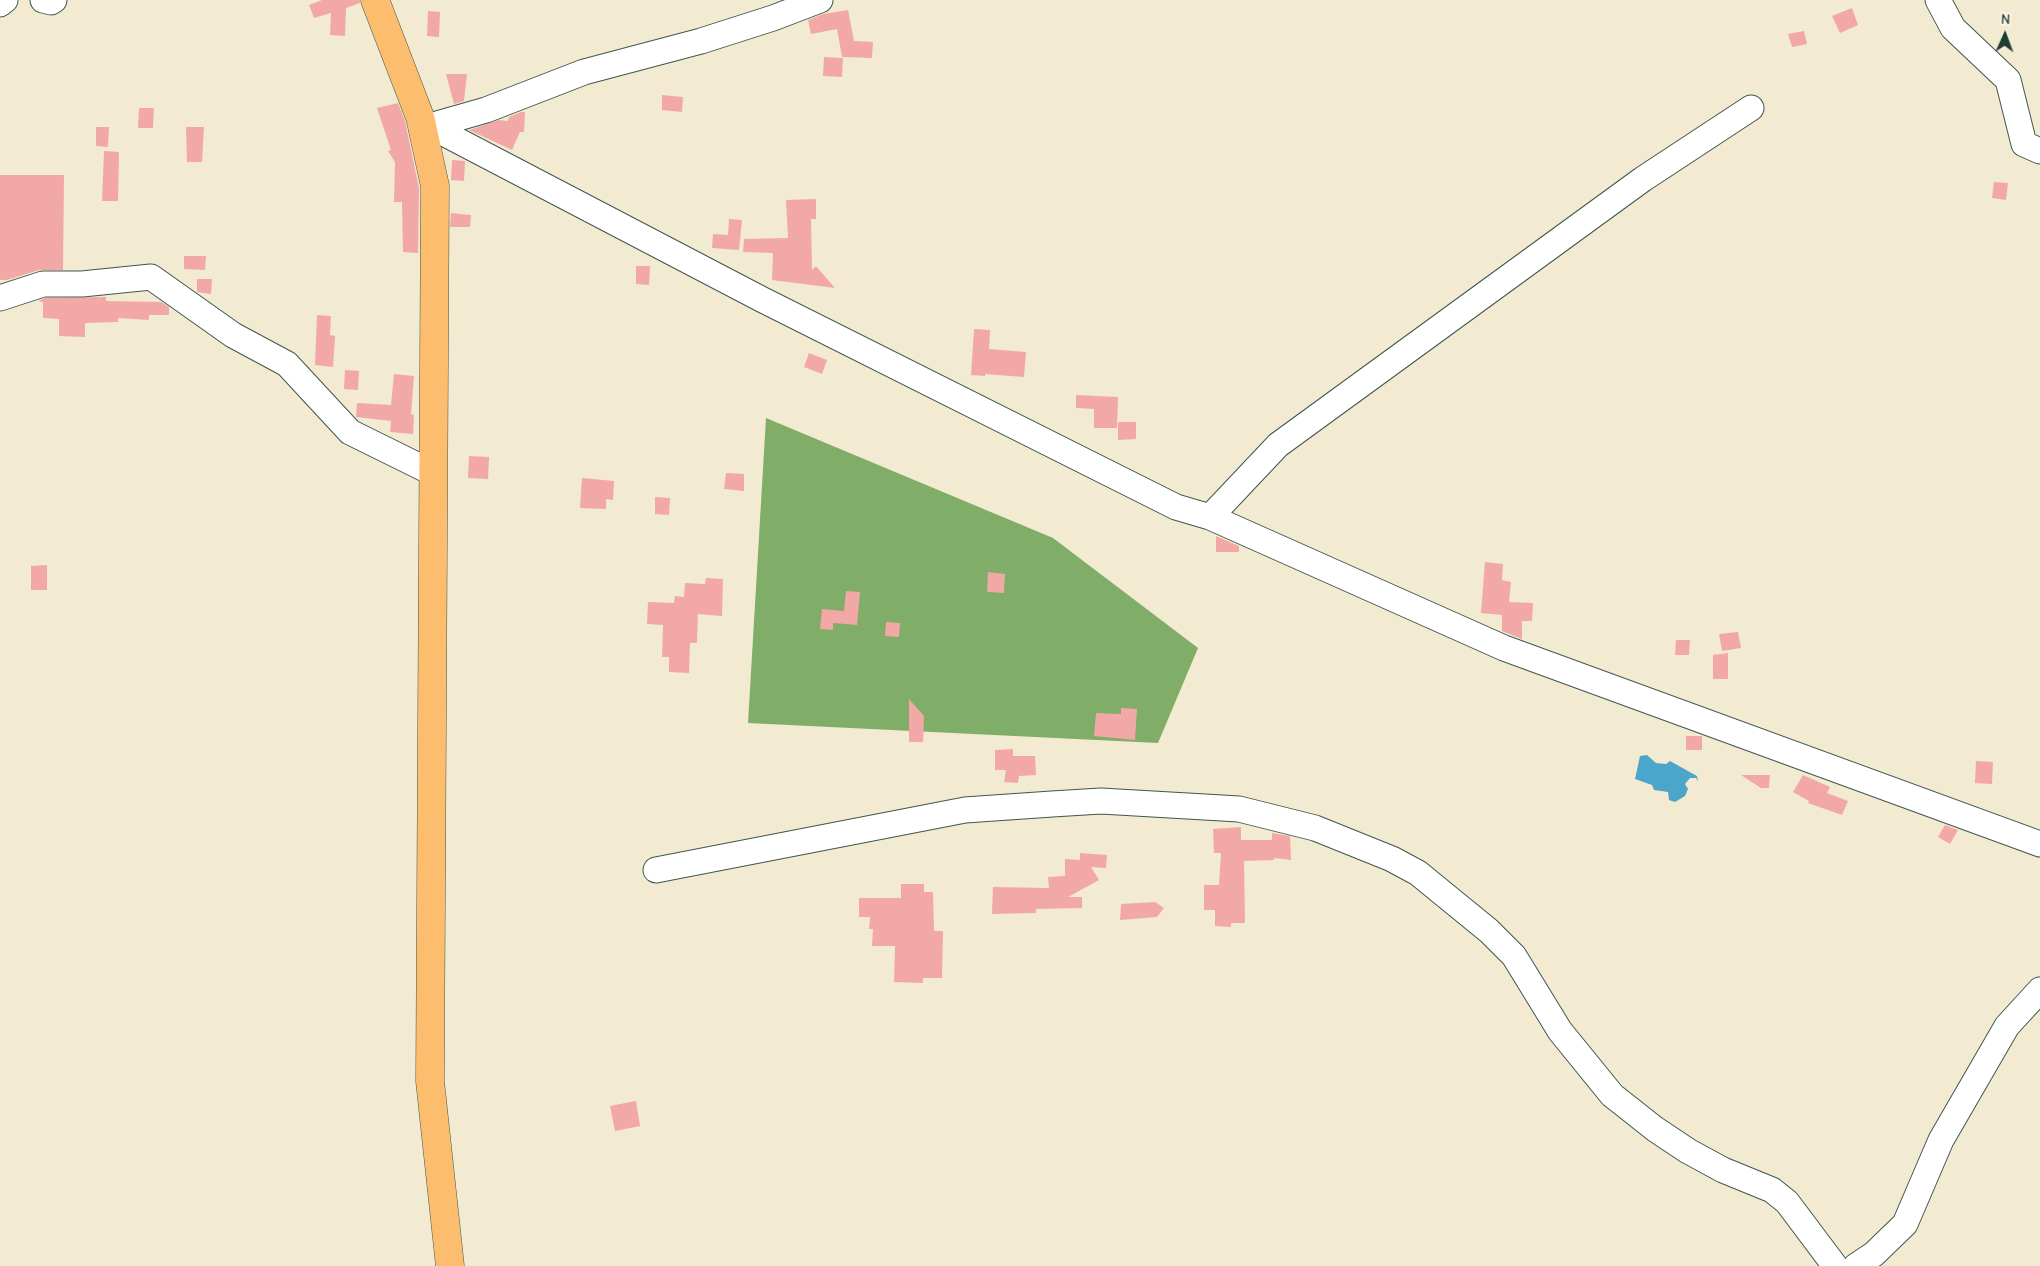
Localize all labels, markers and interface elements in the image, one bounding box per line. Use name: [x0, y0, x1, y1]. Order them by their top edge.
north arrow: [1980, 10, 2030, 60]
text: N: [2001, 11, 2010, 28]

